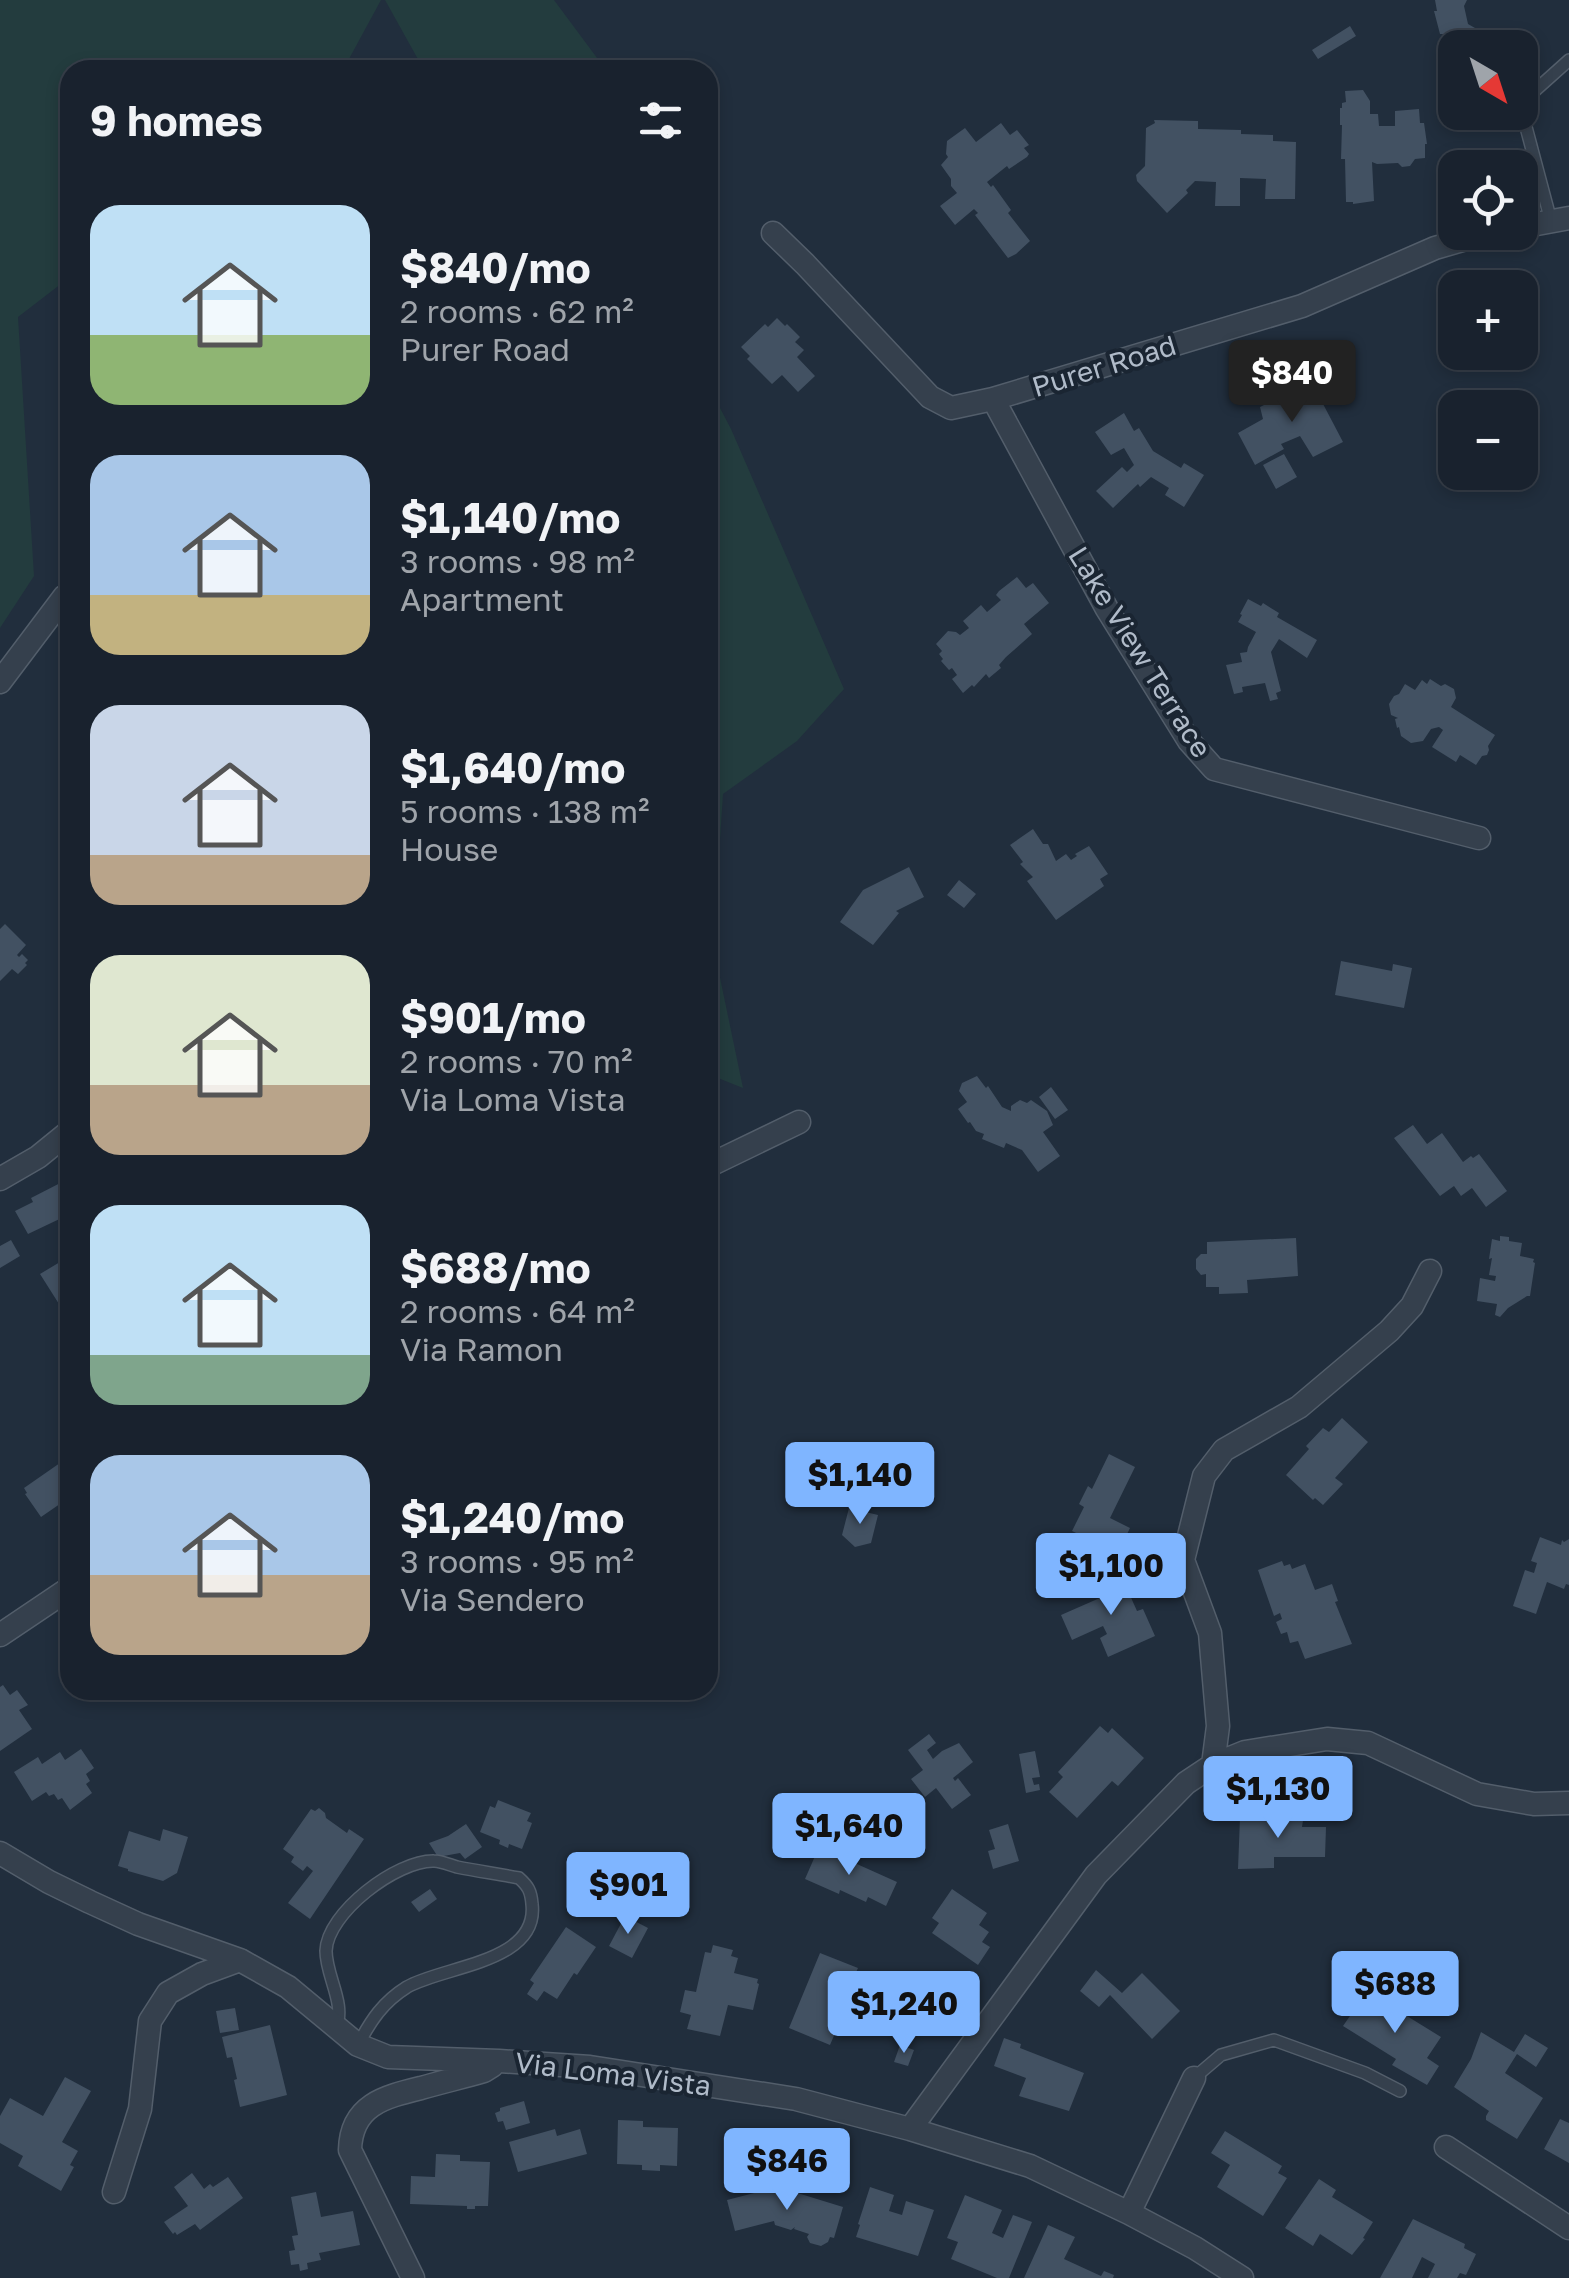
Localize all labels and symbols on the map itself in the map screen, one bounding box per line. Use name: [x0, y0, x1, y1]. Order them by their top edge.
north arrow: [1438, 30, 1538, 130]
street label: Purer Road: [1028, 328, 1180, 403]
pin: $840: [1233, 340, 1351, 425]
street label: Lake View Terrace: [1062, 540, 1219, 763]
pin: $1,140: [779, 1442, 941, 1527]
pin: $1,100: [1030, 1533, 1192, 1618]
pin: $1,130: [1197, 1756, 1359, 1841]
pin: $1,640: [768, 1793, 930, 1878]
pin: $901: [569, 1852, 687, 1937]
pin: $688: [1336, 1951, 1454, 2036]
pin: $1,240: [823, 1971, 985, 2056]
street label: Via Loma Vista: [513, 2045, 713, 2102]
pin: $846: [728, 2128, 846, 2213]

